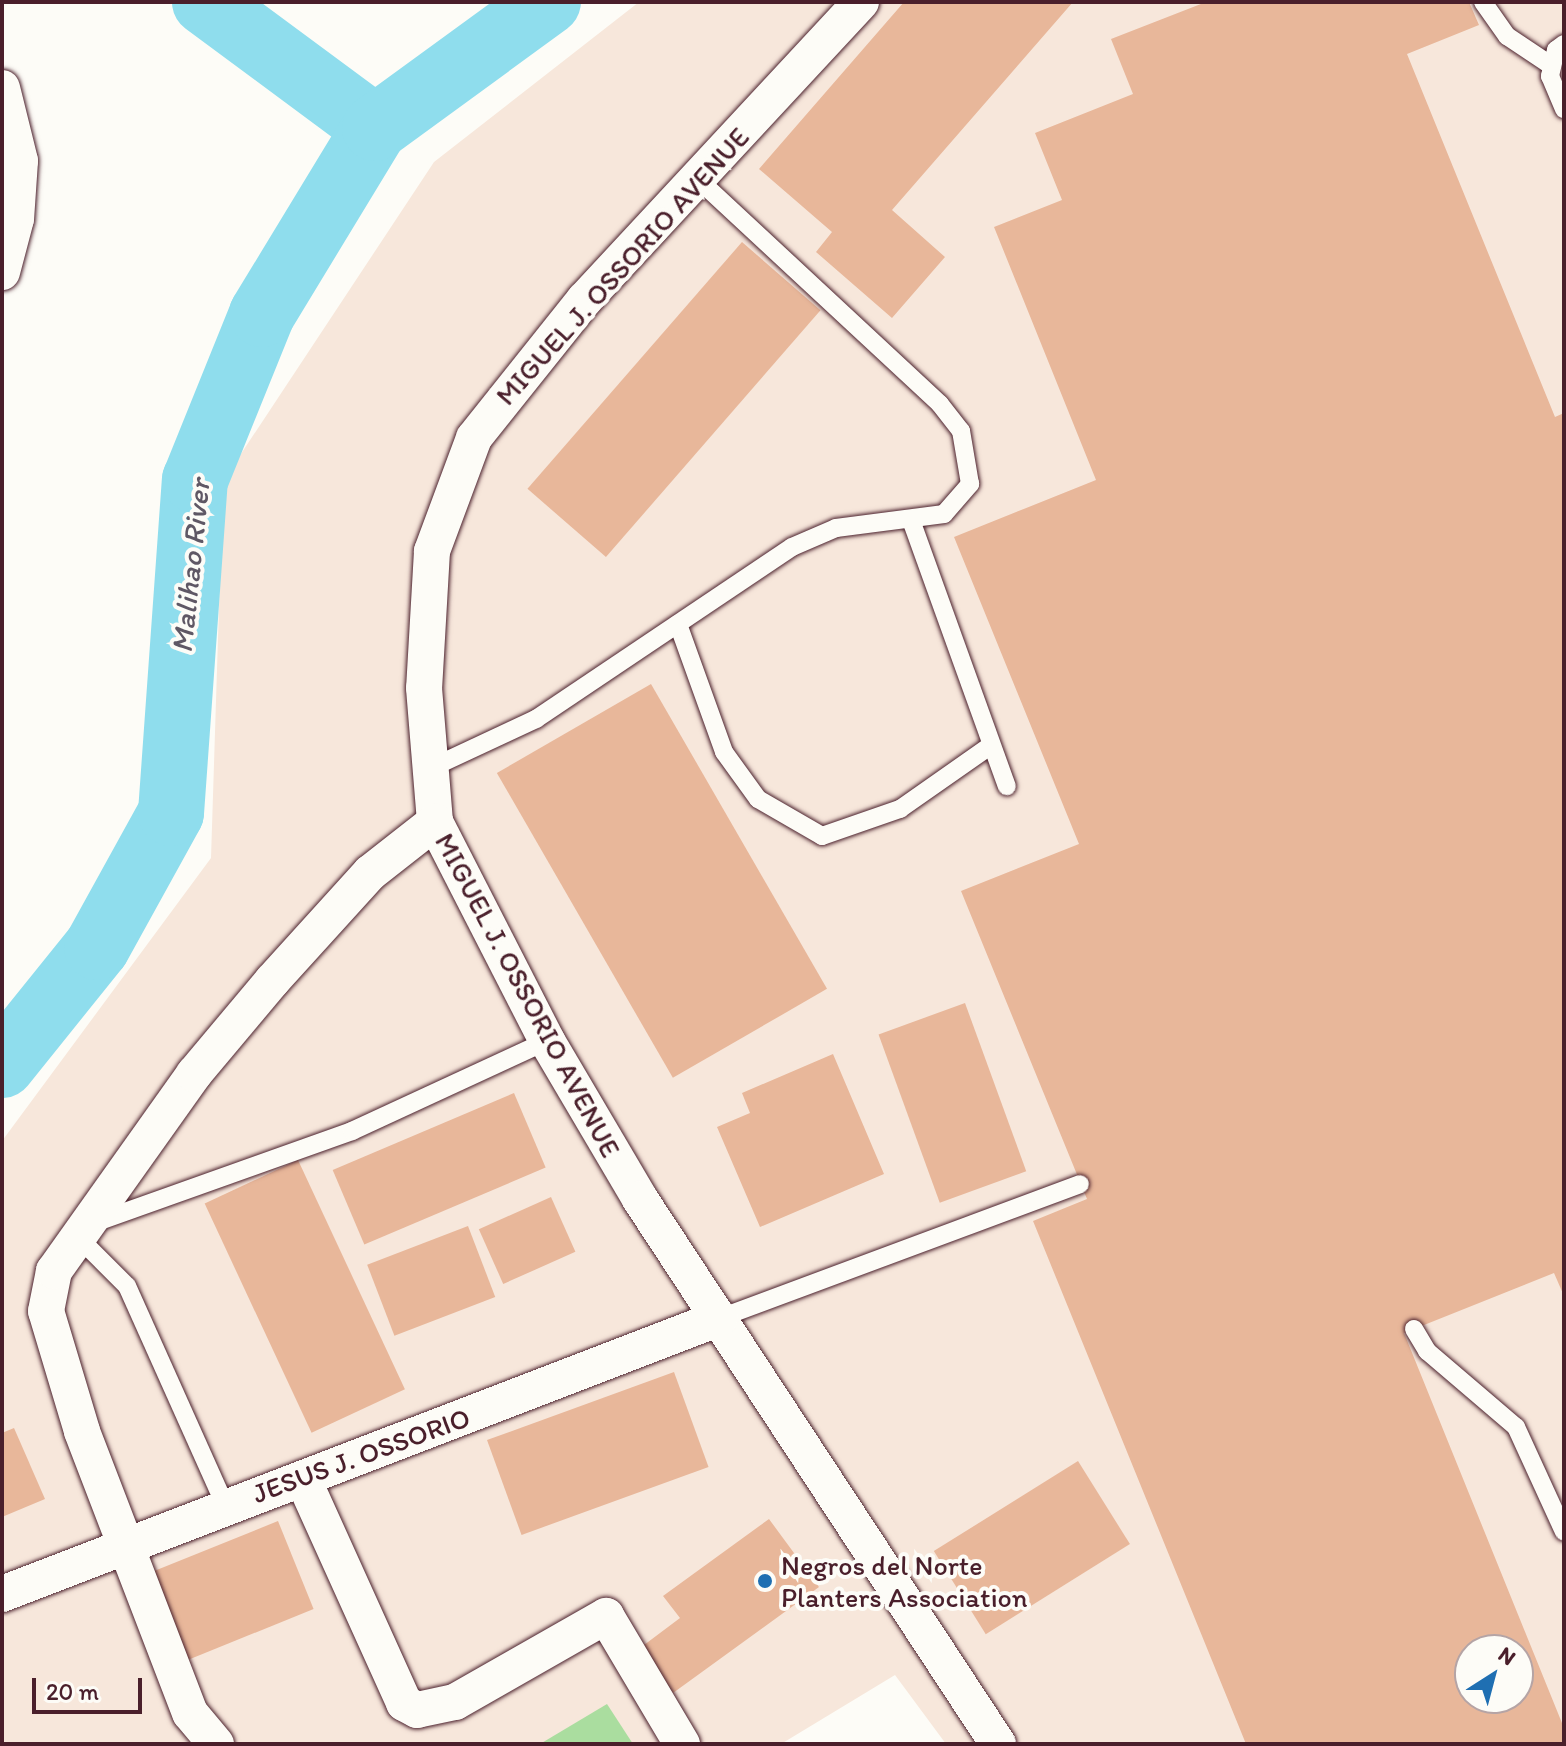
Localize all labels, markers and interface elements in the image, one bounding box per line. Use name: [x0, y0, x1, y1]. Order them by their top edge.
street label: MIGUEL J. OSSORIO AVENUE: [489, 120, 755, 412]
water label: Malihao River: [164, 478, 218, 654]
street label: MIGUEL J. OSSORIO AVENUE: [428, 828, 628, 1162]
street label: JESUS J. OSSORIO: [246, 1399, 476, 1511]
place label: Negros del Norte Planters Association: [781, 1548, 1027, 1614]
marker: Negros del Norte Planters Association: [756, 1572, 774, 1590]
north arrow: [1454, 1634, 1534, 1714]
text: N: [1493, 1641, 1521, 1671]
scale bar: [36, 1662, 146, 1712]
text: 20 m: [46, 1677, 99, 1706]

